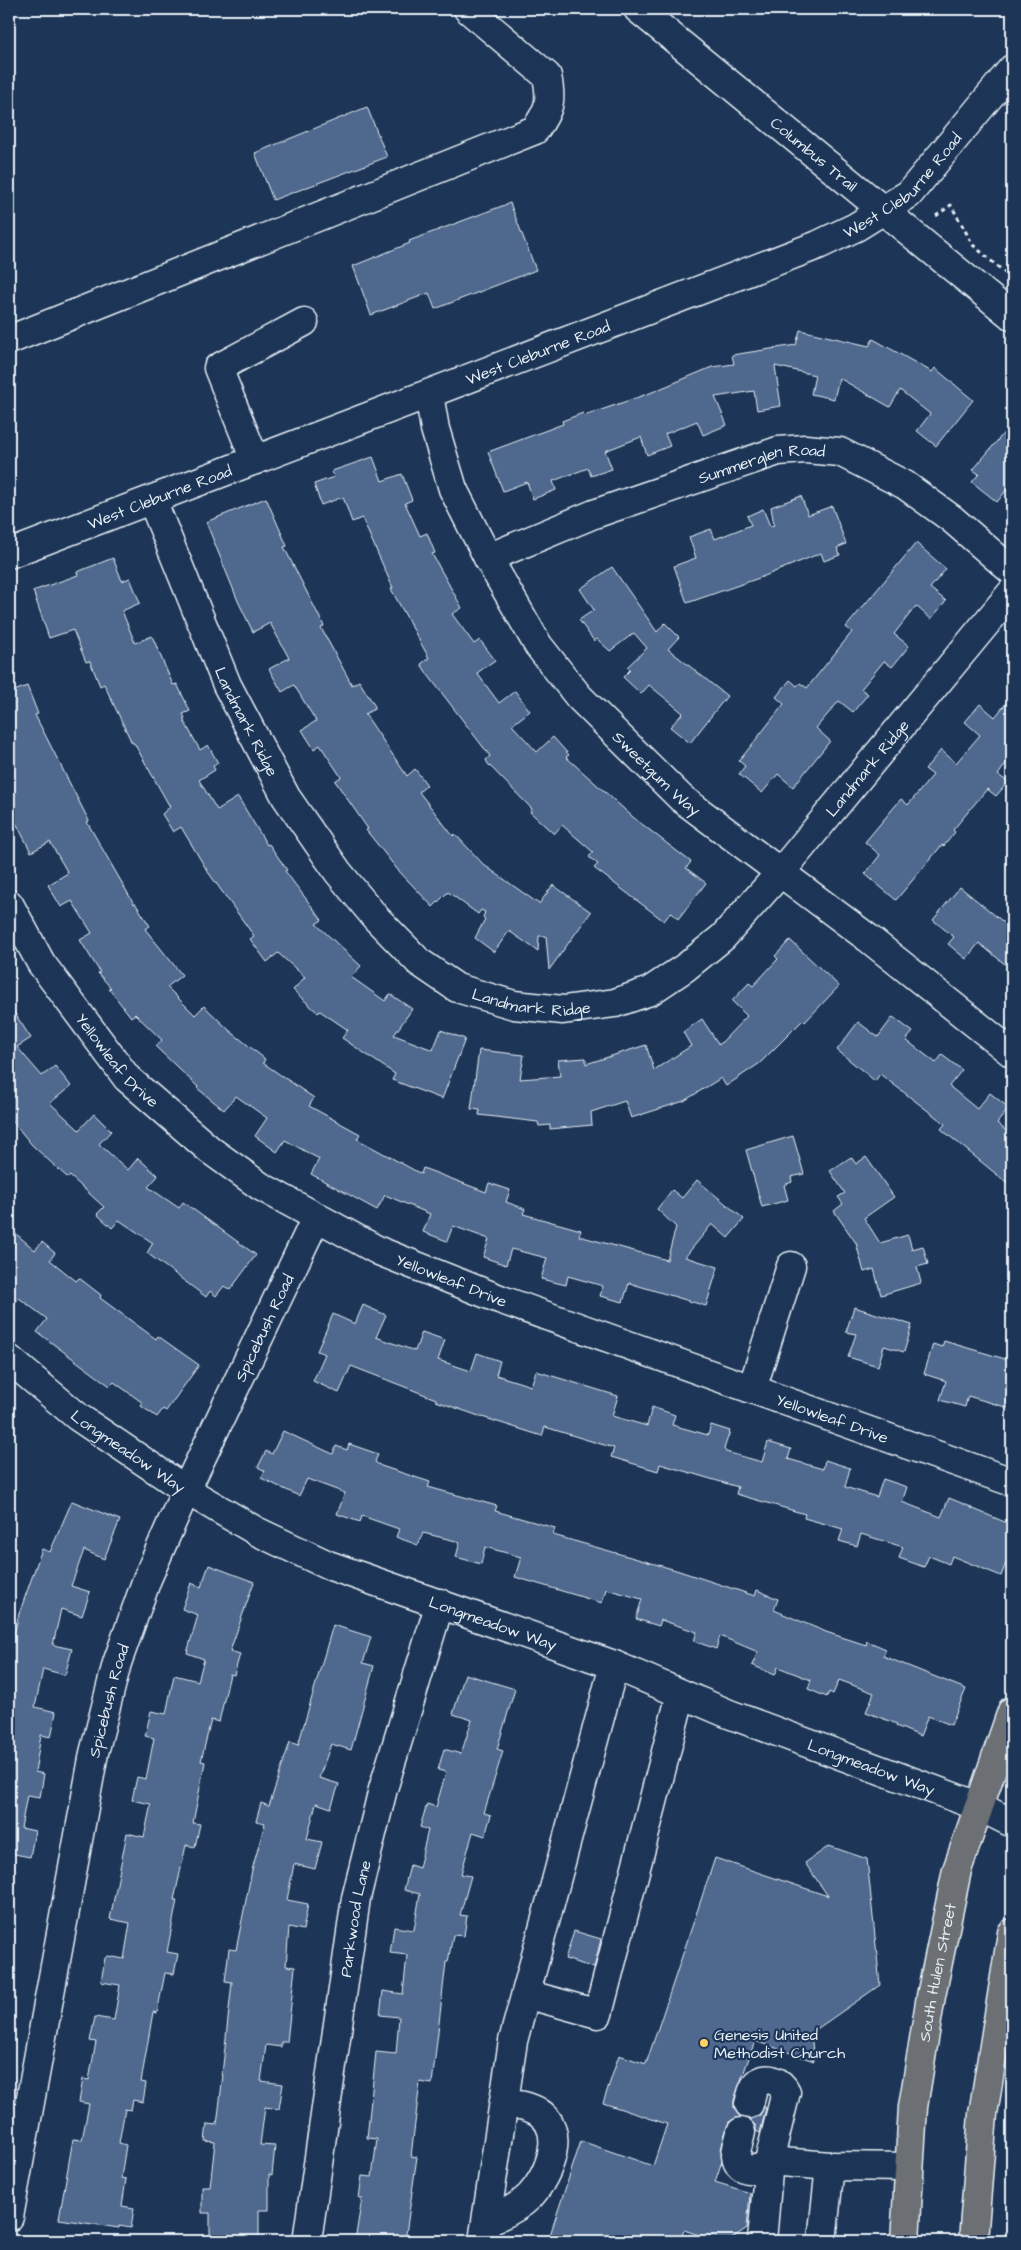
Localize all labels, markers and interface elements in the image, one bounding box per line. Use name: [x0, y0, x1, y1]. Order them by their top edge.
street label: Columbus Trail: [765, 112, 862, 197]
street label: West Cleburne Road: [840, 128, 967, 244]
street label: West Cleburne Road: [463, 315, 613, 391]
street label: Summerglen Road: [695, 439, 826, 490]
street label: West Cleburne Road: [84, 460, 235, 535]
street label: Landmark Ridge: [209, 664, 283, 781]
street label: Landmark Ridge: [821, 715, 915, 822]
street label: Sweetgum Way: [607, 726, 705, 822]
street label: Landmark Ridge: [469, 983, 592, 1022]
street label: Yellowleaf Drive: [70, 1009, 163, 1113]
street label: Yellowleaf Drive: [392, 1249, 510, 1313]
street label: Spicebush Road: [229, 1271, 300, 1385]
street label: Yellowleaf Drive: [773, 1389, 892, 1449]
street label: Longmeadow Way: [66, 1405, 190, 1500]
street label: Longmeadow Way: [426, 1591, 560, 1657]
street label: Spicebush Road: [83, 1641, 135, 1760]
street label: Longmeadow Way: [804, 1734, 938, 1802]
street label: Parkwood Lane: [335, 1858, 377, 1979]
street label: South Hulen Street: [914, 1901, 962, 2043]
place label: Genesis United Methodist Church: [714, 2024, 845, 2064]
marker: Genesis United Methodist Church: [698, 2037, 710, 2049]

